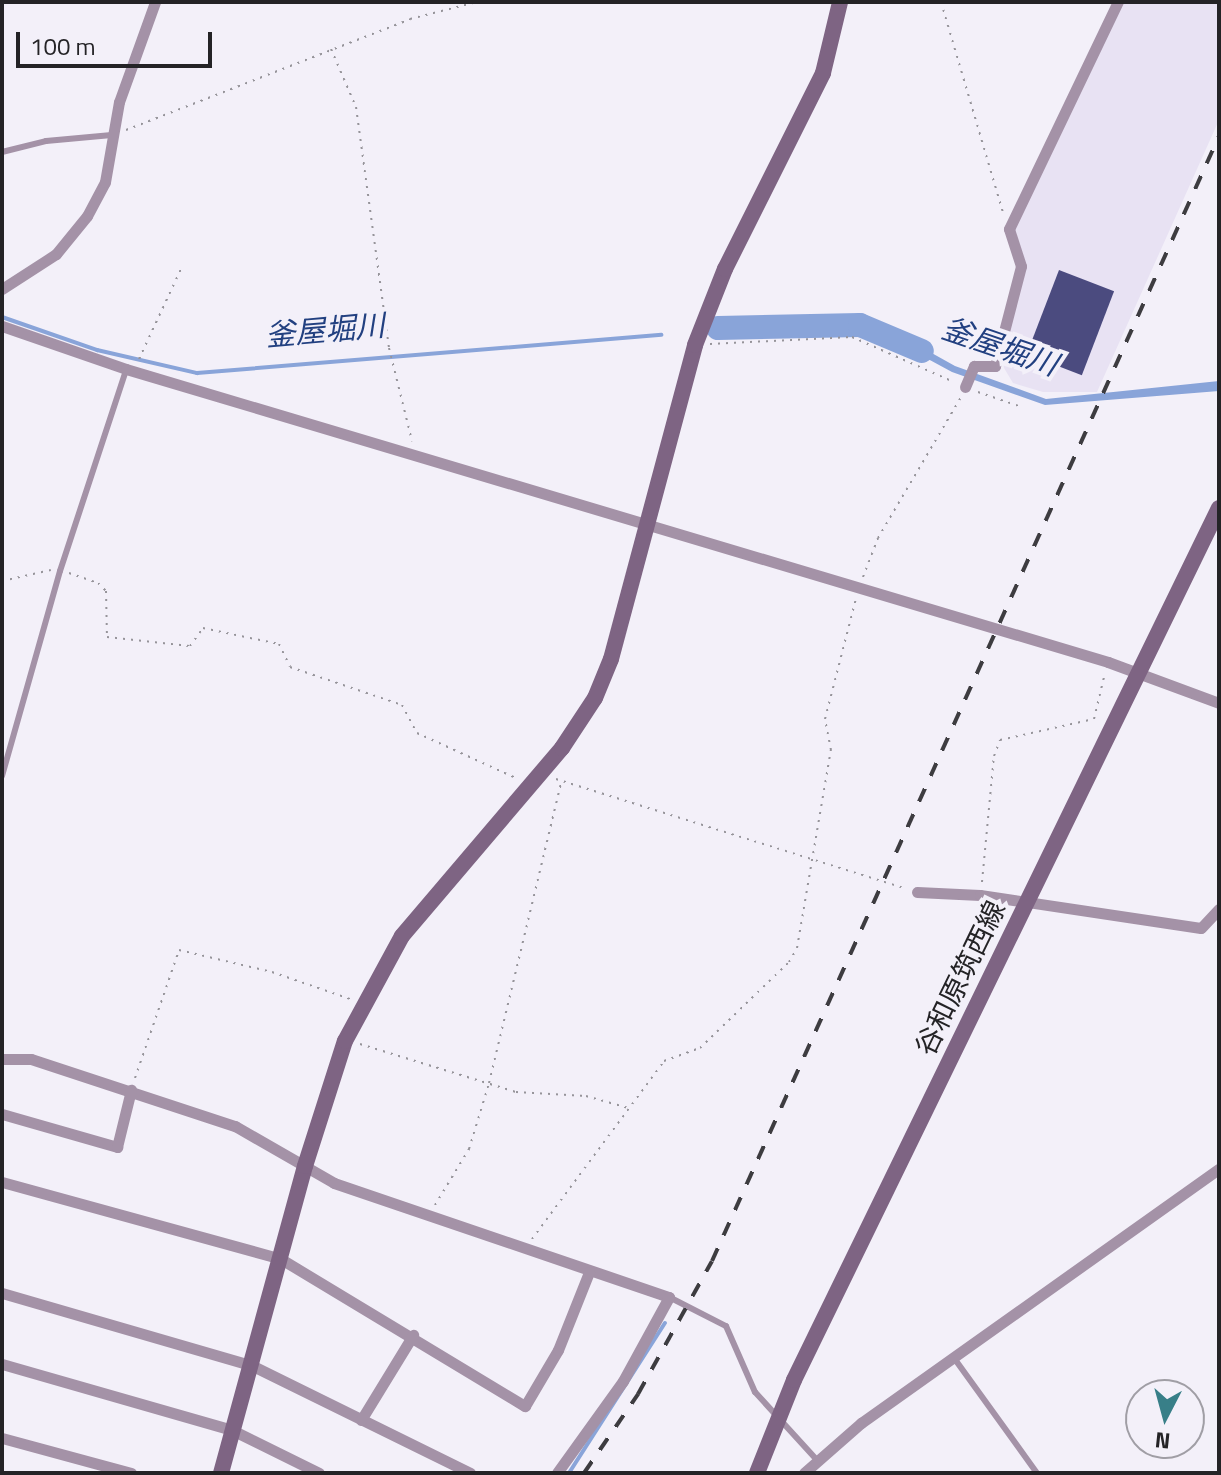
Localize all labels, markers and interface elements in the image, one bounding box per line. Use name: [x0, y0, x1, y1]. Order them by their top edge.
scale bar: [20, 16, 216, 66]
text: 100 m: [30, 28, 96, 64]
water label: 釜屋堀川: [264, 307, 386, 353]
water label: 釜屋堀川: [937, 309, 1063, 383]
street label: 谷和原筑西線: [908, 895, 1012, 1061]
north arrow: [1125, 1379, 1205, 1459]
text: N: [1153, 1423, 1172, 1459]

